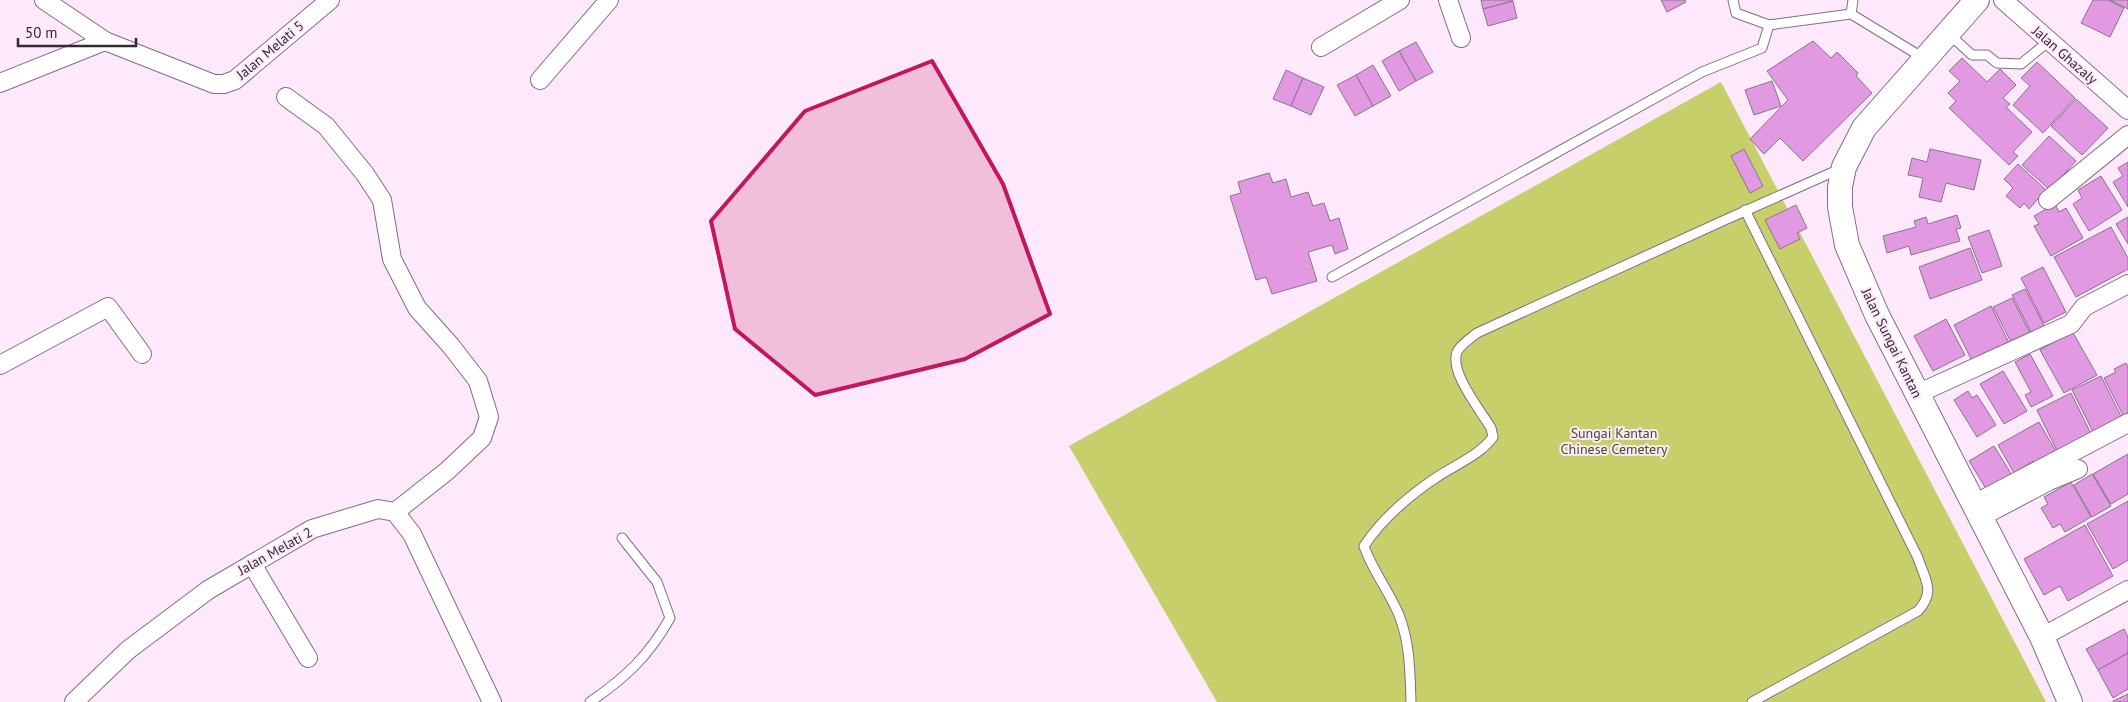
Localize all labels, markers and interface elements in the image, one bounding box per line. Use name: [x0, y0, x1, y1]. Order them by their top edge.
scale bar: [18, 15, 135, 47]
street label: Jalan Melati 5: [232, 17, 307, 84]
street label: Jalan Ghazaly: [2028, 21, 2102, 88]
text: 50 m: [25, 23, 58, 42]
street label: Jalan Sungai Kantan: [1857, 284, 1926, 401]
park label: Sungai Kantan Chinese Cemetery: [1560, 424, 1668, 458]
street label: Jalan Melati 2: [234, 523, 315, 579]

